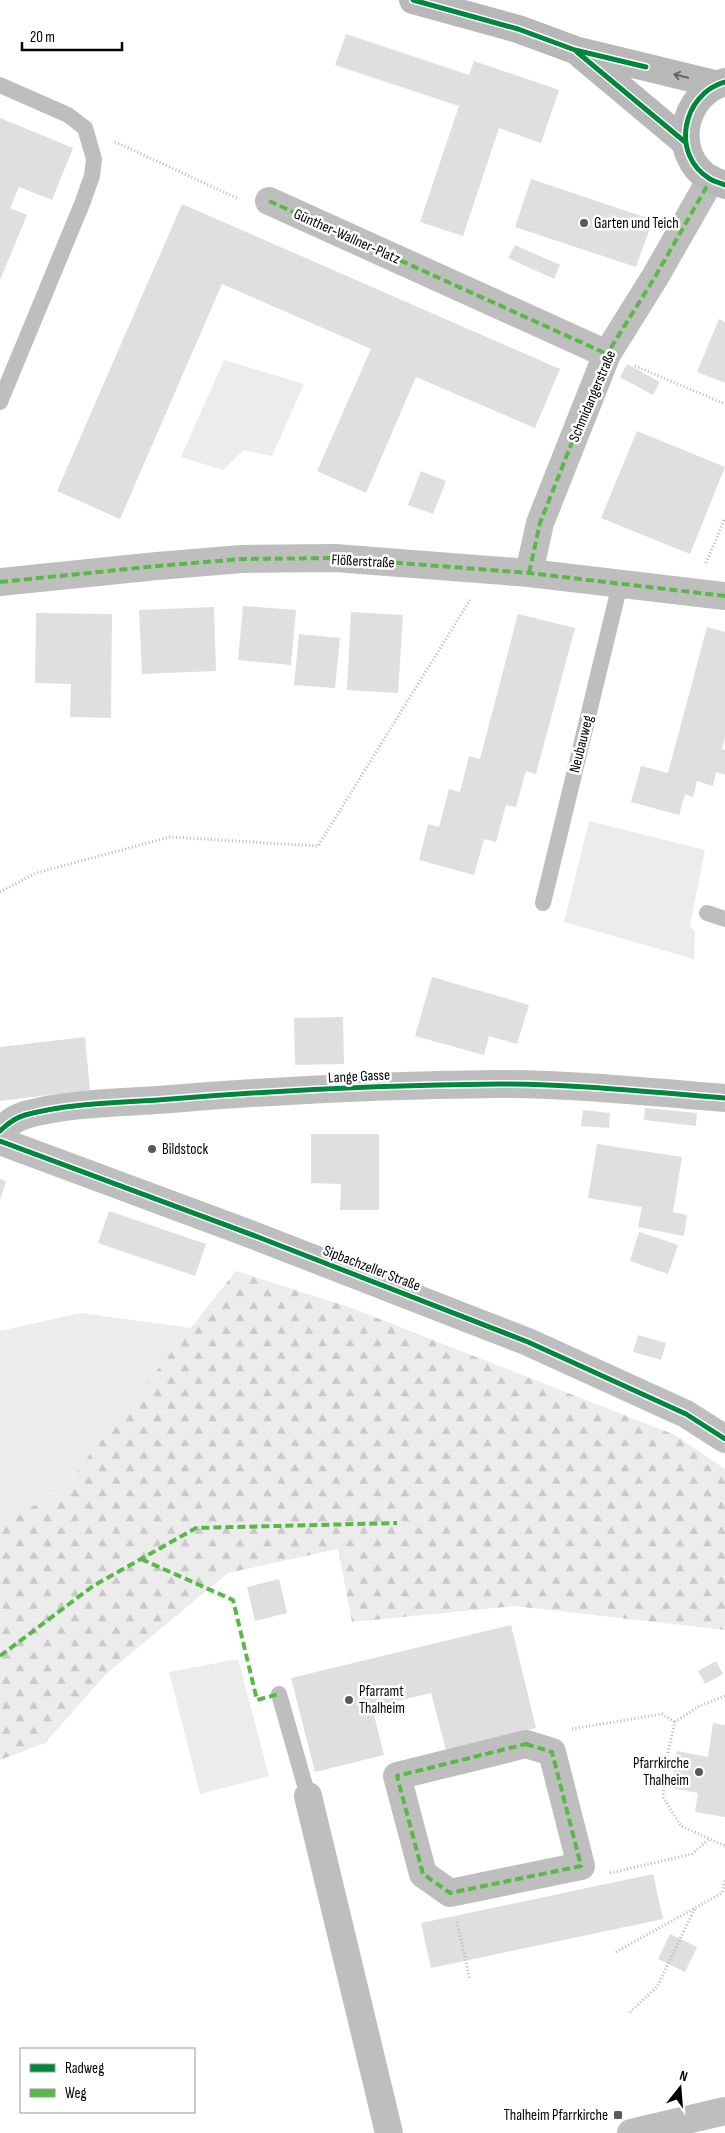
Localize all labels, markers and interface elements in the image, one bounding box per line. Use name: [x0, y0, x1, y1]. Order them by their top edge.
scale bar: [22, 20, 122, 52]
text: 20 m: [30, 28, 55, 47]
one-way arrow: [673, 71, 689, 80]
street label: Günther-Wallner-Platz: [291, 204, 404, 269]
place label: Garten und Teich: [594, 214, 679, 233]
marker: Garten und Teich: [578, 217, 590, 229]
street label: Schmidangerstraße: [565, 347, 620, 445]
street label: Flößerstraße: [331, 550, 395, 573]
street label: Neubauweg: [565, 713, 598, 775]
street label: Lange Gasse: [328, 1065, 390, 1088]
place label: Bildstock: [162, 1140, 209, 1159]
marker: Bildstock: [146, 1143, 158, 1155]
street label: Sipbachzeller Straße: [321, 1241, 423, 1296]
place label: Pfarramt Thalheim: [359, 1682, 405, 1718]
marker: Pfarramt Thalheim: [343, 1694, 355, 1706]
place label: Pfarrkirche Thalheim: [633, 1754, 689, 1790]
marker: Pfarrkirche Thalheim: [693, 1766, 705, 1778]
legend: [20, 2048, 195, 2113]
text: Radweg: [65, 2059, 104, 2078]
north arrow: [655, 2063, 705, 2113]
text: N: [678, 2067, 690, 2085]
text: Weg: [65, 2084, 87, 2103]
place label: Thalheim Pfarrkirche: [504, 2106, 608, 2125]
marker: Thalheim Pfarrkirche: [612, 2109, 624, 2121]

